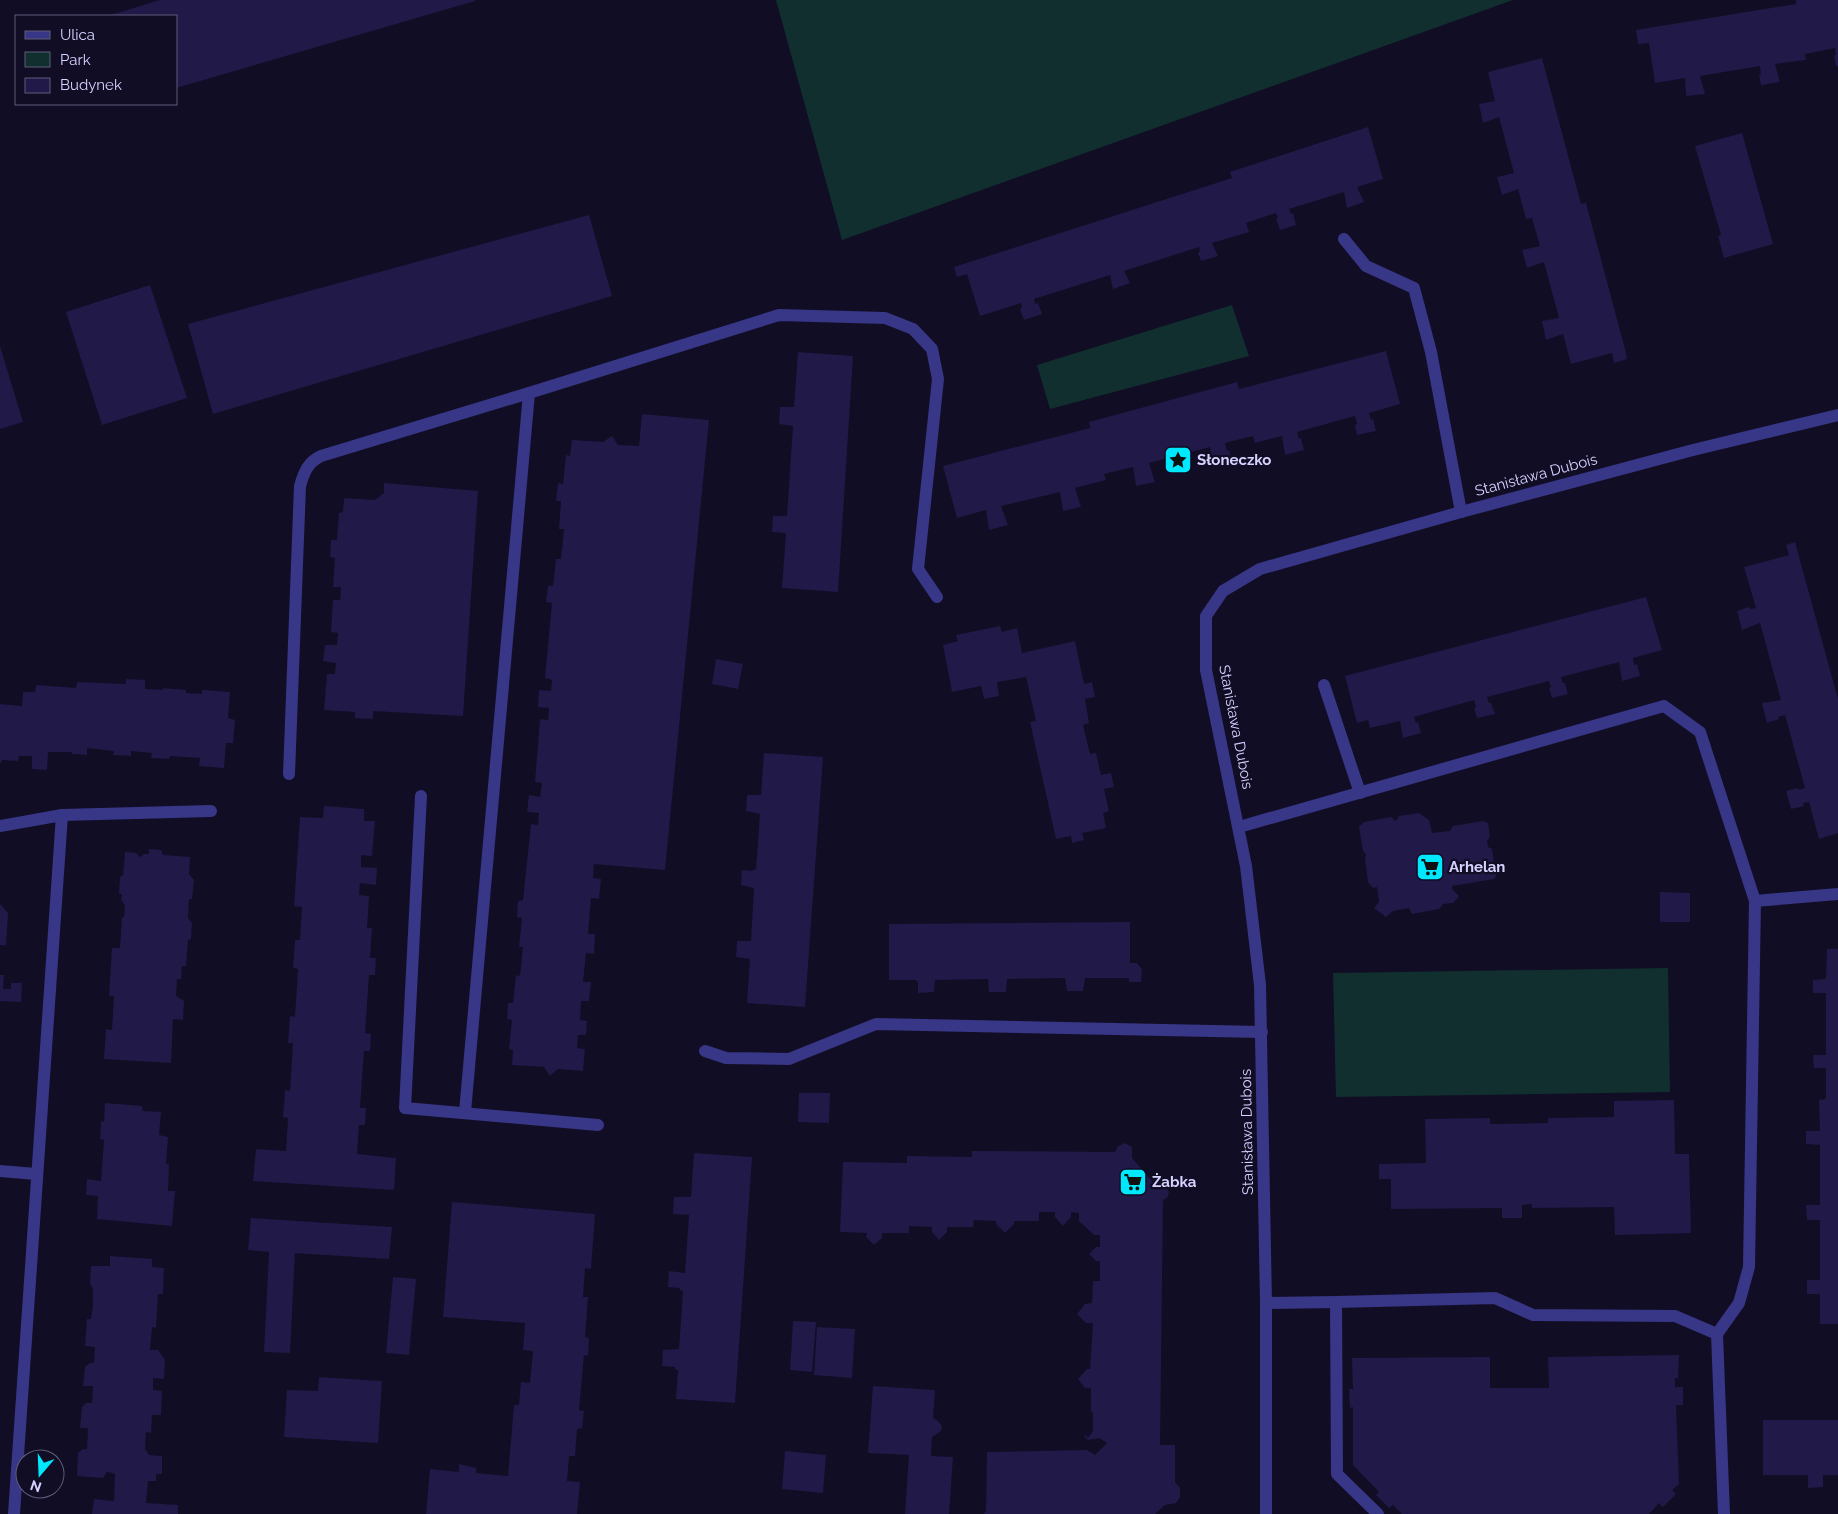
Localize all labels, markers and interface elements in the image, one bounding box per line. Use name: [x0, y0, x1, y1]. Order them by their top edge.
legend: [15, 15, 178, 105]
text: Ulica: [60, 26, 95, 44]
text: Park: [60, 51, 91, 69]
text: Budynek: [60, 76, 122, 94]
place icon: Słoneczko: [1163, 445, 1193, 475]
street label: Stanisława Dubois: [1473, 450, 1599, 500]
place label: Słoneczko: [1197, 451, 1271, 469]
street label: Stanisława Dubois: [1215, 663, 1257, 791]
supermarket icon: Arhelan: [1415, 852, 1445, 882]
place label: Arhelan: [1449, 858, 1505, 876]
street label: Stanisława Dubois: [1237, 1069, 1257, 1195]
supermarket icon: Żabka: [1118, 1167, 1148, 1197]
place label: Żabka: [1152, 1173, 1197, 1191]
north arrow: [15, 1449, 65, 1499]
text: N: [28, 1477, 43, 1496]

